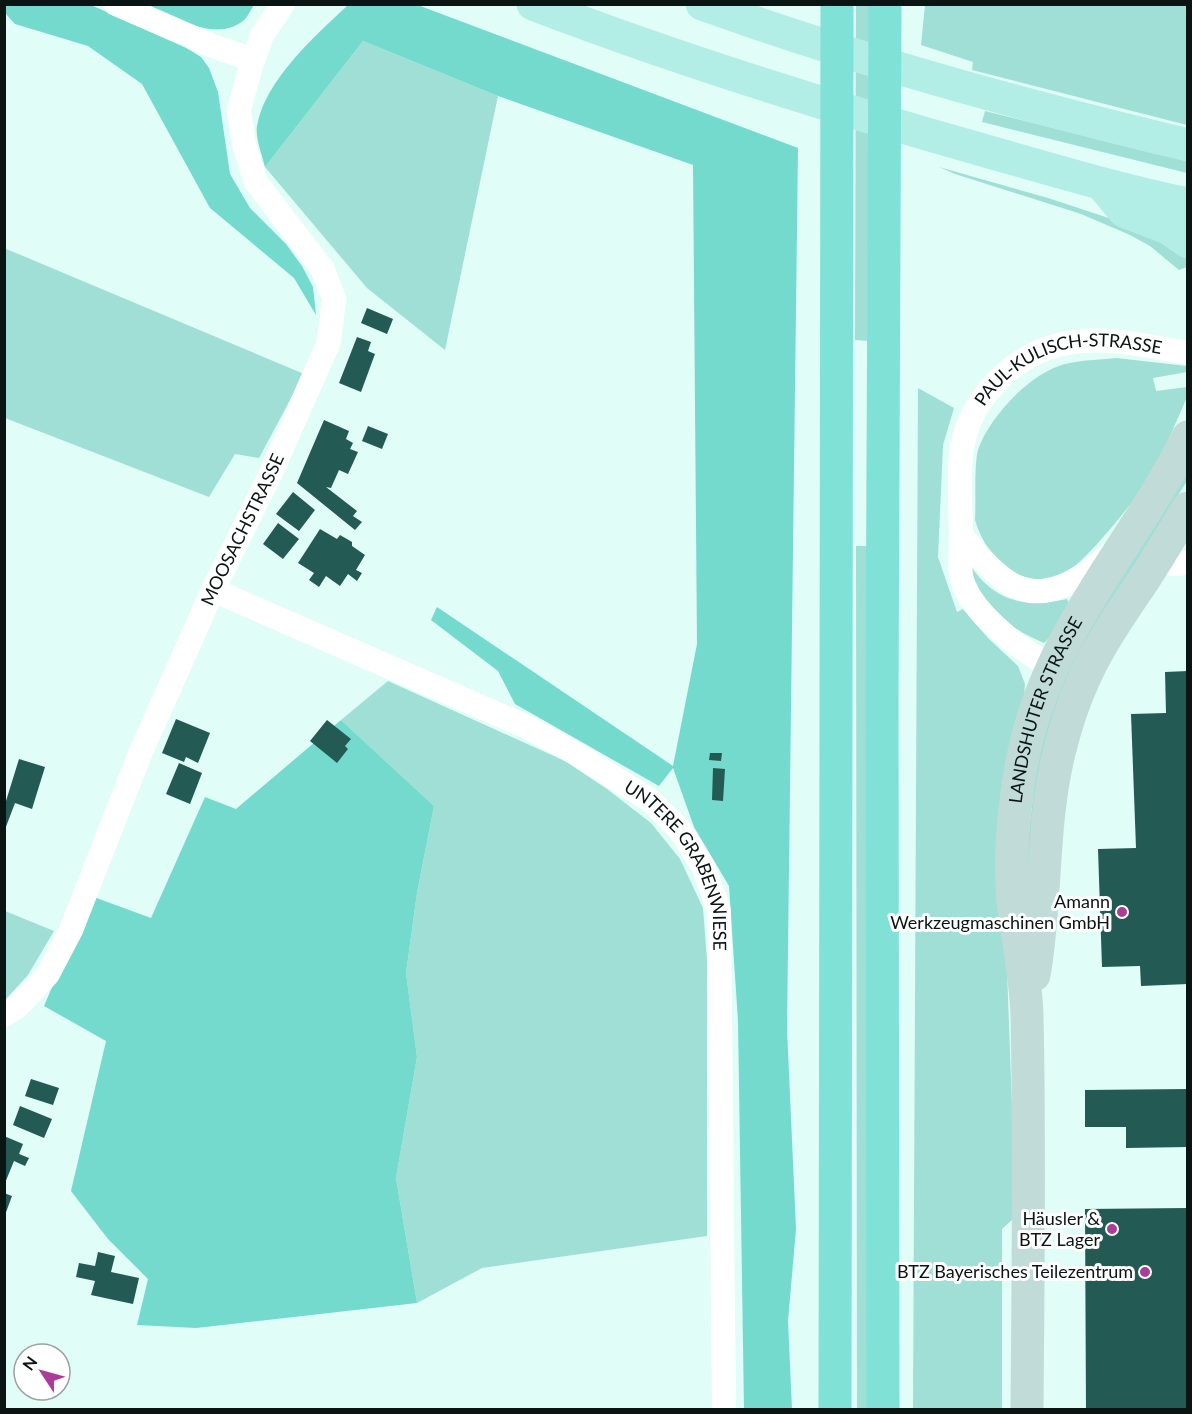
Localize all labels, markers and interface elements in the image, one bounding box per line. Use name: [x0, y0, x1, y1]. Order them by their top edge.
street label: PAUL-KULISCH-STRASSE: [969, 328, 1164, 409]
street label: MOOSACHSTRASSE: [196, 450, 288, 609]
street label: LANDSHUTER STRASSE: [1004, 613, 1086, 805]
street label: UNTERE GRABENWIESE: [621, 775, 732, 951]
place label: Amann Werkzeugmaschinen GmbH: [890, 890, 1110, 933]
marker: Amann Werkzeugmaschinen GmbH: [1115, 905, 1129, 919]
place label: Häusler & BTZ Lager: [1019, 1207, 1100, 1250]
marker: Häusler & BTZ Lager: [1105, 1222, 1119, 1236]
place label: BTZ Bayerisches Teilezentrum: [897, 1260, 1133, 1282]
marker: BTZ Bayerisches Teilezentrum: [1138, 1265, 1152, 1279]
north arrow: [12, 1342, 72, 1402]
text: N: [18, 1352, 41, 1373]

